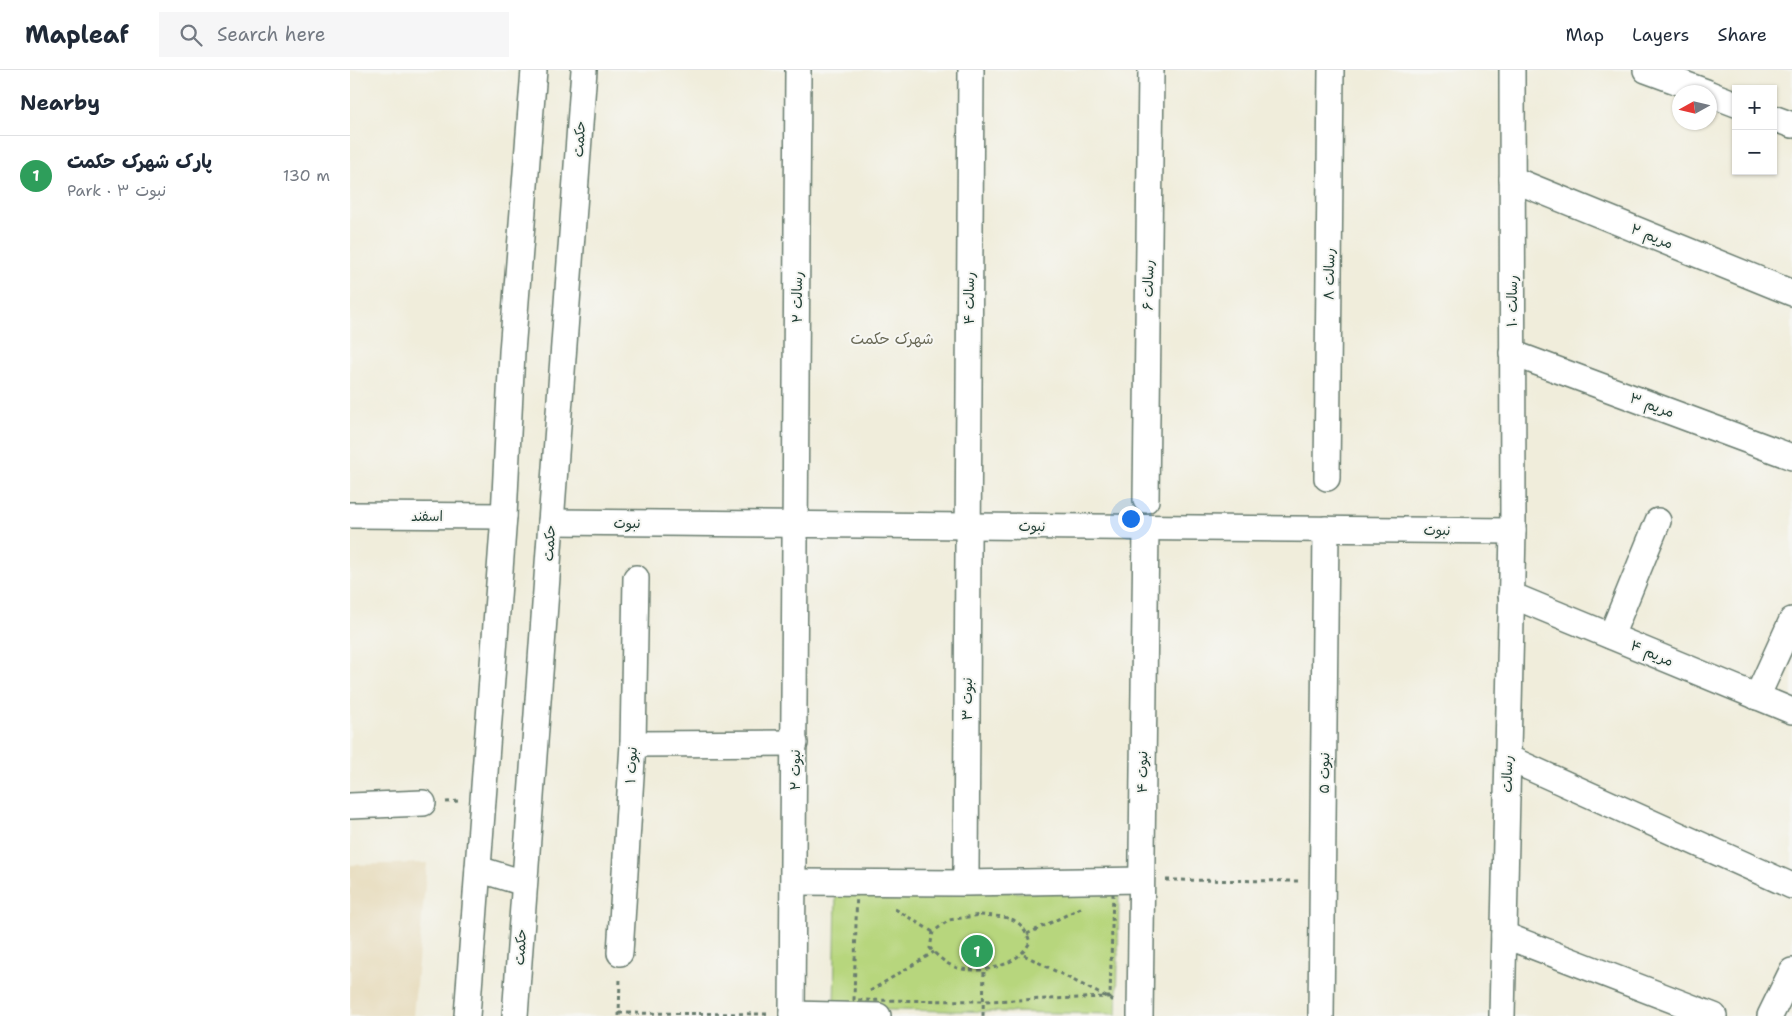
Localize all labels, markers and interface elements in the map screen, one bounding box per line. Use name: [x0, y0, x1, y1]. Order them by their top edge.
search box: [159, 12, 509, 57]
text: Mapleaf: [25, 19, 129, 51]
icon: search: [177, 21, 205, 49]
text: Search here: [217, 22, 325, 47]
text: Map: [1566, 23, 1604, 47]
text: Layers: [1632, 23, 1689, 47]
text: Share: [1717, 23, 1767, 47]
north arrow: [1672, 85, 1717, 130]
map controls: [1732, 85, 1777, 175]
button: +: [1732, 85, 1777, 130]
text: Nearby: [20, 89, 100, 117]
street label: حکمت: [569, 120, 589, 158]
button: −: [1732, 130, 1777, 175]
text: پارک شهرک حکمت: [67, 149, 212, 174]
text: 1: [32, 165, 40, 186]
text: 130 m: [283, 165, 330, 186]
text: Park · نبوت ۳: [67, 180, 166, 201]
street label: مریم ۲: [1628, 219, 1676, 254]
street label: رسالت ۸: [1320, 248, 1338, 300]
street label: رسالت ۶: [1139, 259, 1157, 311]
street label: رسالت ۲: [788, 271, 806, 323]
street label: رسالت ۴: [960, 272, 978, 324]
street label: رسالت ۱۰: [1503, 275, 1521, 327]
district label: شهرک حکمت: [850, 329, 934, 349]
street label: مریم ۳: [1627, 389, 1677, 423]
your location: [1118, 506, 1144, 532]
street label: اسفند: [411, 507, 443, 525]
street label: نبوت: [614, 514, 640, 532]
street label: نبوت: [1018, 517, 1046, 535]
street label: نبوت: [1423, 521, 1451, 539]
street label: حکمت: [539, 524, 559, 562]
street label: مریم ۴: [1627, 636, 1676, 672]
street label: نبوت ۳: [958, 677, 976, 721]
street label: نبوت ۱: [621, 746, 641, 784]
street label: نبوت ۲: [786, 749, 804, 791]
street label: نبوت ۴: [1133, 751, 1151, 793]
street label: نبوت ۵: [1315, 752, 1333, 794]
street label: رسالت: [1498, 755, 1516, 793]
street label: حکمت: [510, 928, 530, 966]
pin: 1: [961, 932, 993, 970]

